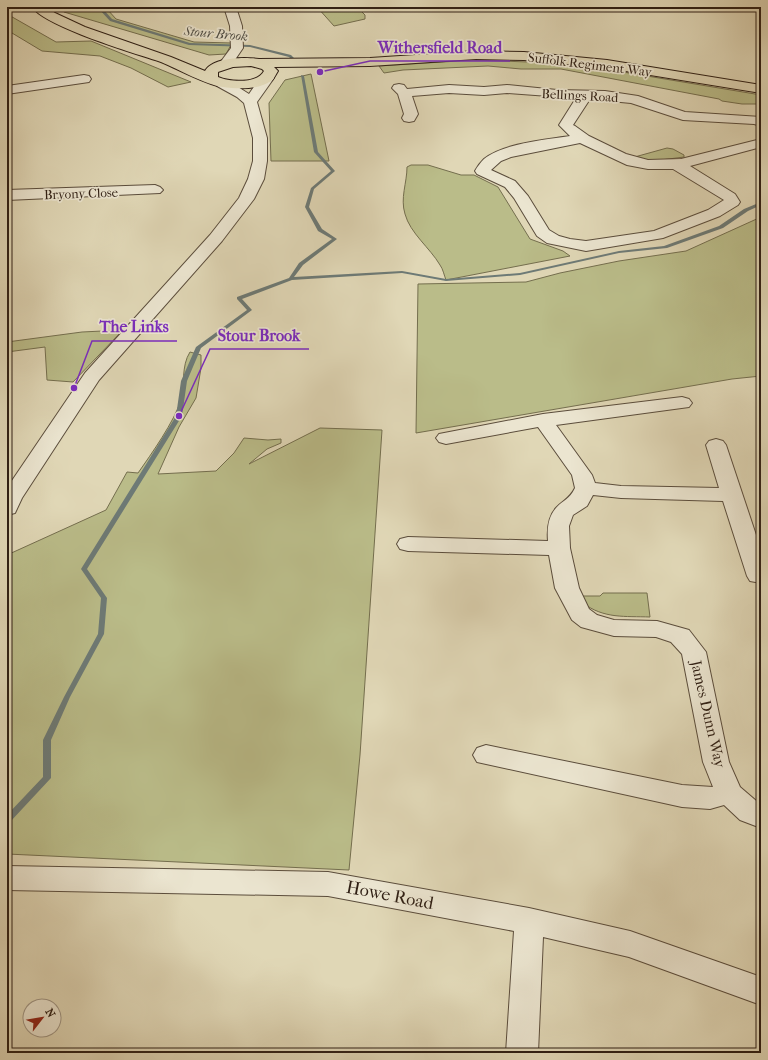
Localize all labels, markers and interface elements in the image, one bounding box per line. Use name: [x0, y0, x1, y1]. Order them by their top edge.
water label: Stour Brook: [182, 23, 249, 44]
callout: Withersfield Road: [370, 33, 510, 61]
text: Withersfield Road: [377, 38, 503, 57]
street label: Suffolk Regiment Way: [527, 49, 654, 80]
street label: Bellings Road: [541, 86, 620, 105]
street label: Bryony Close: [44, 185, 119, 202]
callout: The Links: [92, 313, 177, 341]
text: The Links: [98, 317, 169, 336]
callout: Stour Brook: [210, 321, 309, 349]
text: Stour Brook: [218, 326, 301, 345]
street label: James Dunn Way: [687, 658, 729, 770]
street label: Howe Road: [344, 877, 436, 914]
north arrow: [22, 998, 62, 1038]
text: N: [42, 1006, 58, 1021]

